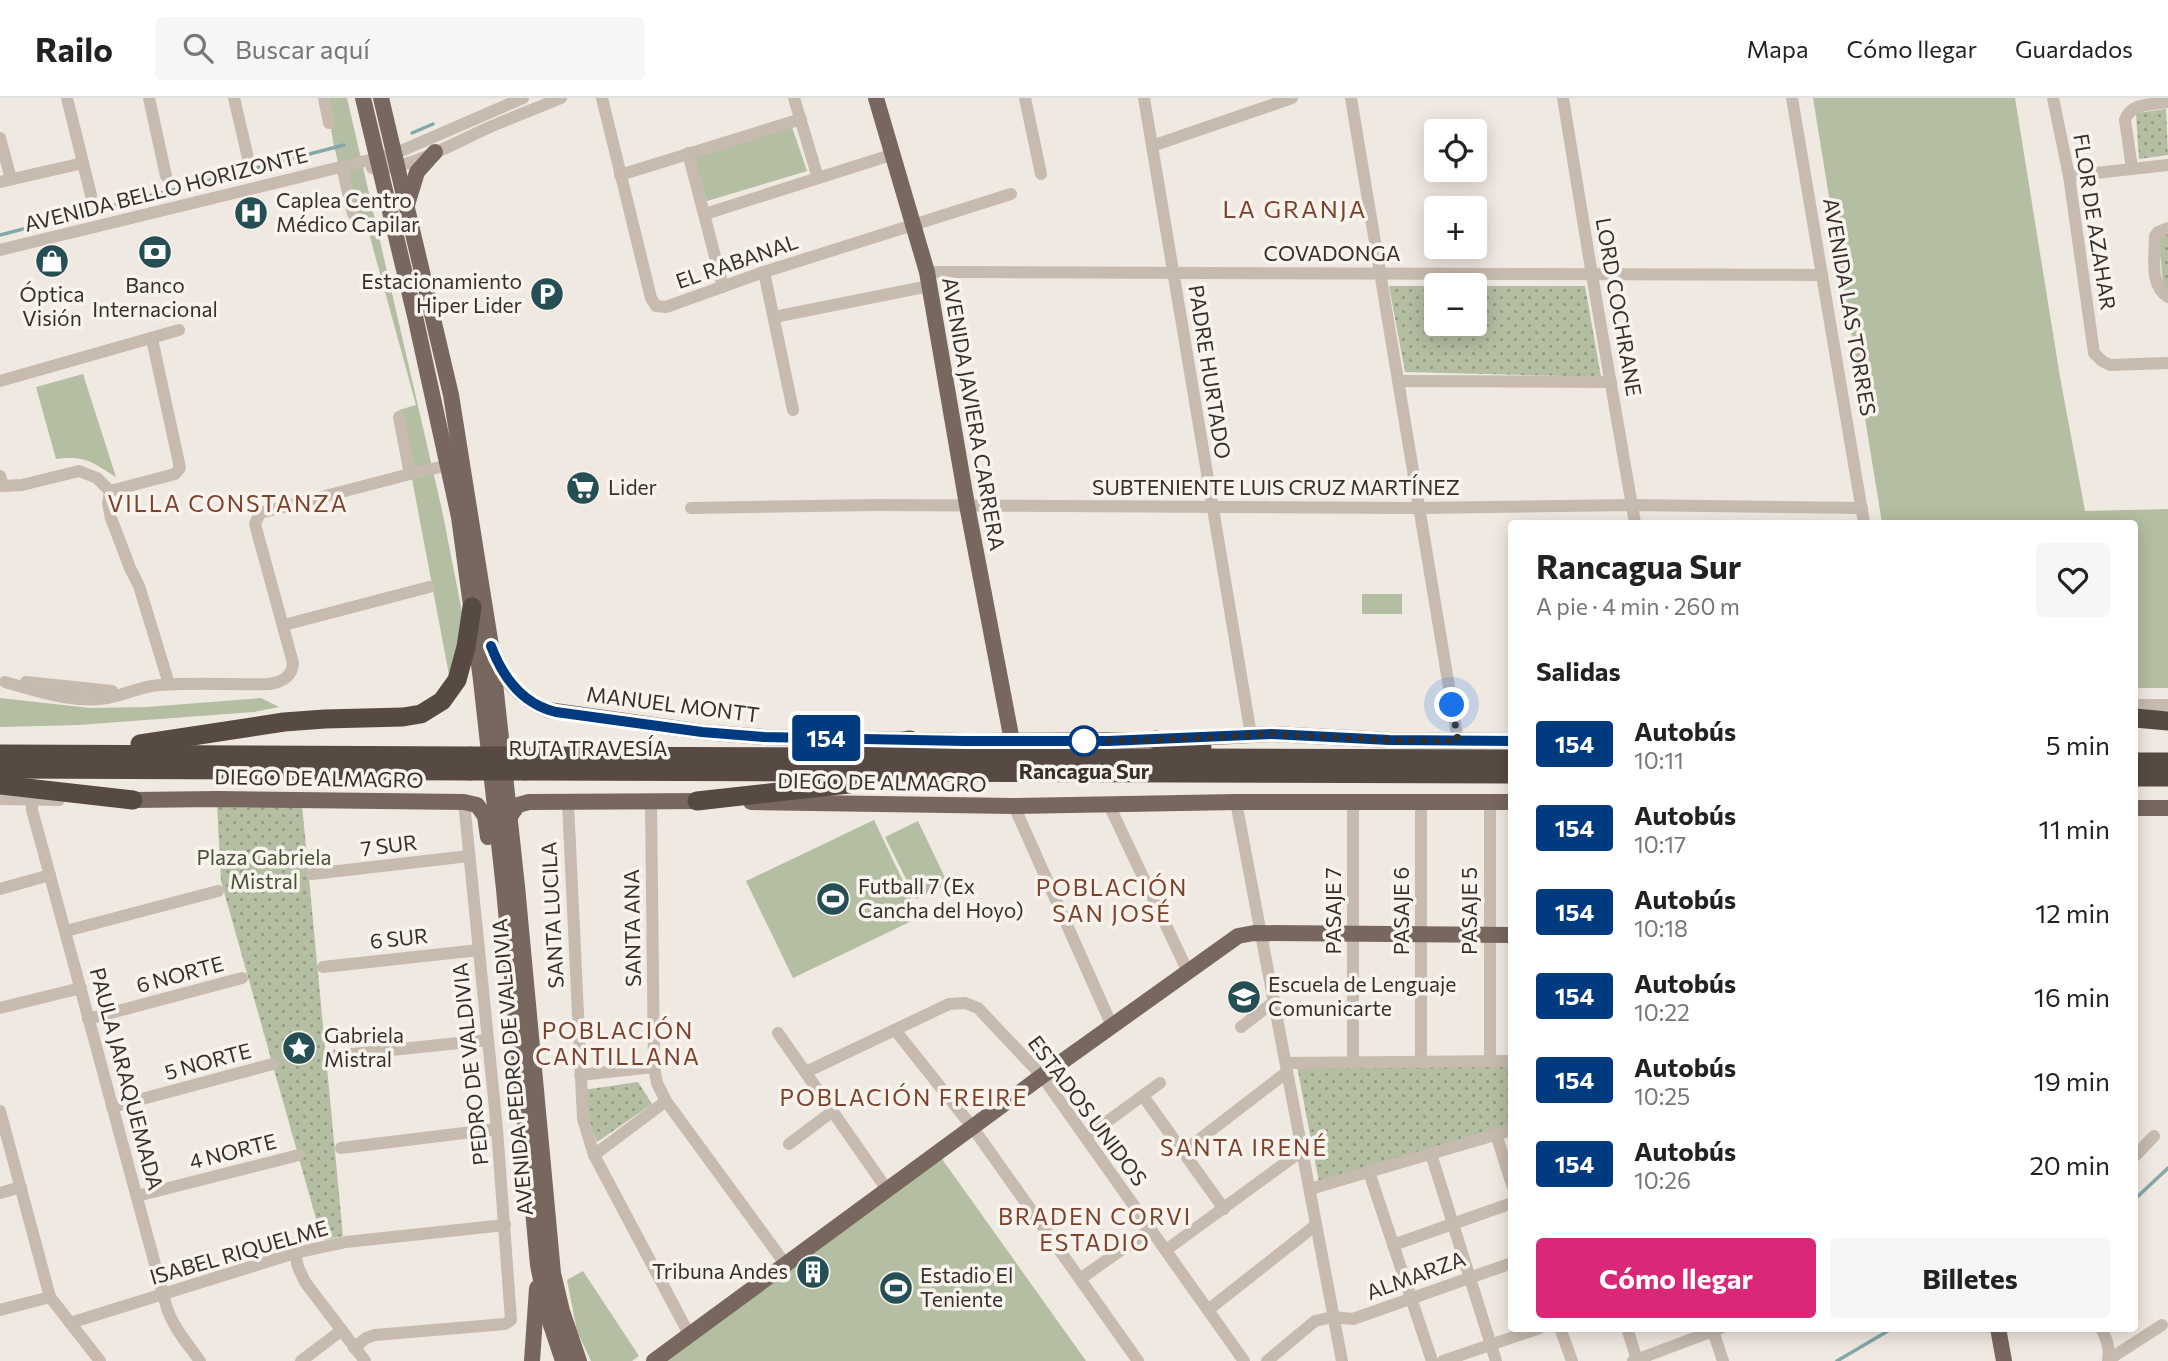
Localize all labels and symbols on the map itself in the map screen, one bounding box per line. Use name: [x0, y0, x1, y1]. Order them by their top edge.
street label: FLOR DE AZAHAR: [2069, 132, 2122, 312]
street label: AVENIDA BELLO HORIZONTE: [21, 141, 310, 236]
place label: Caplea Centro Médico Capilar: [276, 187, 420, 236]
hospital icon: Caplea Centro Médico Capilar: [232, 194, 270, 232]
district label: LA GRANJA: [1223, 194, 1367, 223]
street label: AVENIDA LAS TORRES: [1819, 196, 1882, 418]
street label: LORD COCHRANE: [1591, 216, 1647, 398]
street label: EL RABANAL: [672, 228, 801, 293]
bank icon: Banco Internacional: [136, 233, 174, 271]
street label: COVADONGA: [1264, 240, 1400, 265]
shop icon: Óptica Visión: [33, 242, 71, 280]
place label: Estacionamiento Hiper Lider: [361, 268, 522, 317]
place label: Banco Internacional: [92, 272, 218, 321]
parking icon: Estacionamiento Hiper Lider: [528, 275, 566, 313]
street label: AVENIDA JAVIERA CARRERA: [938, 275, 1011, 552]
place label: Óptica Visión: [20, 281, 84, 330]
street label: PADRE HURTADO: [1184, 283, 1237, 461]
supermarket icon: Lider: [564, 469, 602, 507]
place label: Lider: [608, 474, 657, 499]
street label: SUBTENIENTE LUIS CRUZ MARTÍNEZ: [1092, 474, 1460, 499]
district label: VILLA CONSTANZA: [107, 489, 349, 517]
street label: MANUEL MONTT: [585, 681, 761, 727]
your location: [1434, 687, 1469, 722]
line badge: 154: [786, 715, 866, 761]
marker: Rancagua Sur: [1069, 726, 1099, 756]
street label: RUTA TRAVESÍA: [508, 735, 668, 760]
place label: Rancagua Sur: [1019, 758, 1150, 783]
street label: DIEGO DE ALMAGRO: [214, 763, 424, 792]
street label: DIEGO DE ALMAGRO: [777, 767, 987, 796]
street label: 7 SUR: [359, 829, 419, 860]
street label: SANTA LUCILA: [535, 841, 568, 989]
park label: Plaza Gabriela Mistral: [197, 844, 331, 893]
street label: PASAJE 7: [1320, 867, 1345, 955]
street label: PASAJE 6: [1388, 867, 1413, 955]
street label: PASAJE 5: [1456, 867, 1481, 955]
street label: SANTA ANA: [618, 869, 645, 987]
place label: Futball 7 (Ex Cancha del Hoyo): [858, 873, 1024, 922]
district label: POBLACIÓN SAN JOSÉ: [1036, 873, 1188, 927]
sports icon: Futball 7 (Ex Cancha del Hoyo): [814, 880, 852, 918]
street label: AVENIDA PEDRO DE VALDIVIA: [486, 917, 537, 1217]
street label: 6 SUR: [368, 922, 429, 953]
street label: 6 NORTE: [133, 950, 226, 997]
street label: PEDRO DE VALDIVIA: [446, 962, 493, 1167]
street label: PAULA JARAQUEMADA: [86, 965, 169, 1193]
place label: Escuela de Lenguaje Comunicarte: [1268, 971, 1456, 1020]
school or university icon: Escuela de Lenguaje Comunicarte: [1225, 978, 1263, 1016]
district label: POBLACIÓN CANTILLANA: [535, 1016, 701, 1070]
place label: Gabriela Mistral: [324, 1022, 404, 1071]
place icon: Gabriela Mistral: [280, 1029, 318, 1067]
street label: ESTADOS UNIDOS: [1024, 1030, 1153, 1190]
street label: 5 NORTE: [162, 1037, 254, 1084]
district label: POBLACIÓN FREIRE: [780, 1083, 1028, 1111]
street label: 4 NORTE: [186, 1128, 279, 1173]
district label: SANTA IRENÉ: [1160, 1133, 1328, 1161]
district label: BRADEN CORVI ESTADIO: [998, 1202, 1192, 1256]
street label: ISABEL RIQUELME: [147, 1214, 331, 1289]
street label: ALMARZA: [1362, 1245, 1469, 1304]
building icon: Tribuna Andes: [794, 1253, 832, 1291]
place label: Tribuna Andes: [652, 1258, 788, 1283]
place label: Estadio El Teniente: [920, 1262, 1013, 1311]
sports icon: Estadio El Teniente: [877, 1269, 915, 1307]

